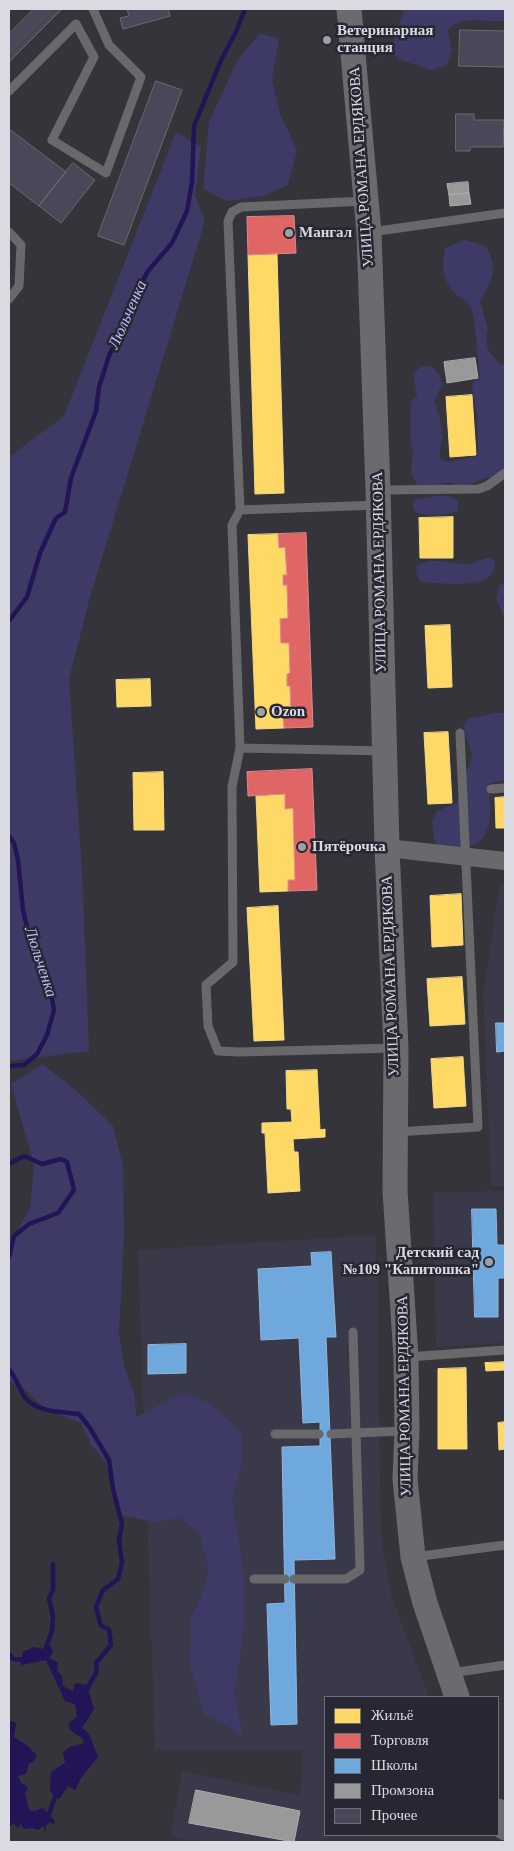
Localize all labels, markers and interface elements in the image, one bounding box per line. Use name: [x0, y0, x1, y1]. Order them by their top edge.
place label: Ветеринарная станция: [337, 22, 433, 57]
marker: Ветеринарная станция: [321, 34, 333, 46]
street label: УЛИЦА РОМАНА ЕРДЯКОВА: [346, 66, 378, 268]
place label: Мангал: [299, 224, 352, 242]
marker: Мангал: [283, 227, 295, 239]
water label: Люльченка: [104, 278, 152, 352]
street label: УЛИЦА РОМАНА ЕРДЯКОВА: [369, 471, 391, 673]
place label: Ozon: [271, 703, 305, 721]
marker: Ozon: [255, 706, 267, 718]
place label: Пятёрочка: [312, 838, 386, 856]
marker: Пятёрочка: [296, 841, 308, 853]
street label: УЛИЦА РОМАНА ЕРДЯКОВА: [378, 875, 404, 1077]
water label: Люльченка: [20, 924, 60, 1000]
place label: Детский сад №109 "Капитошка": [343, 1244, 479, 1279]
marker: Детский сад №109 "Капитошка": [483, 1256, 495, 1268]
street label: УЛИЦА РОМАНА ЕРДЯКОВА: [394, 1295, 416, 1497]
legend: [324, 1696, 499, 1836]
text: Жильё: [371, 1707, 413, 1723]
text: Торговля: [371, 1732, 429, 1748]
text: Школы: [371, 1757, 418, 1773]
text: Промзона: [371, 1782, 434, 1798]
text: Прочее: [371, 1807, 417, 1823]

